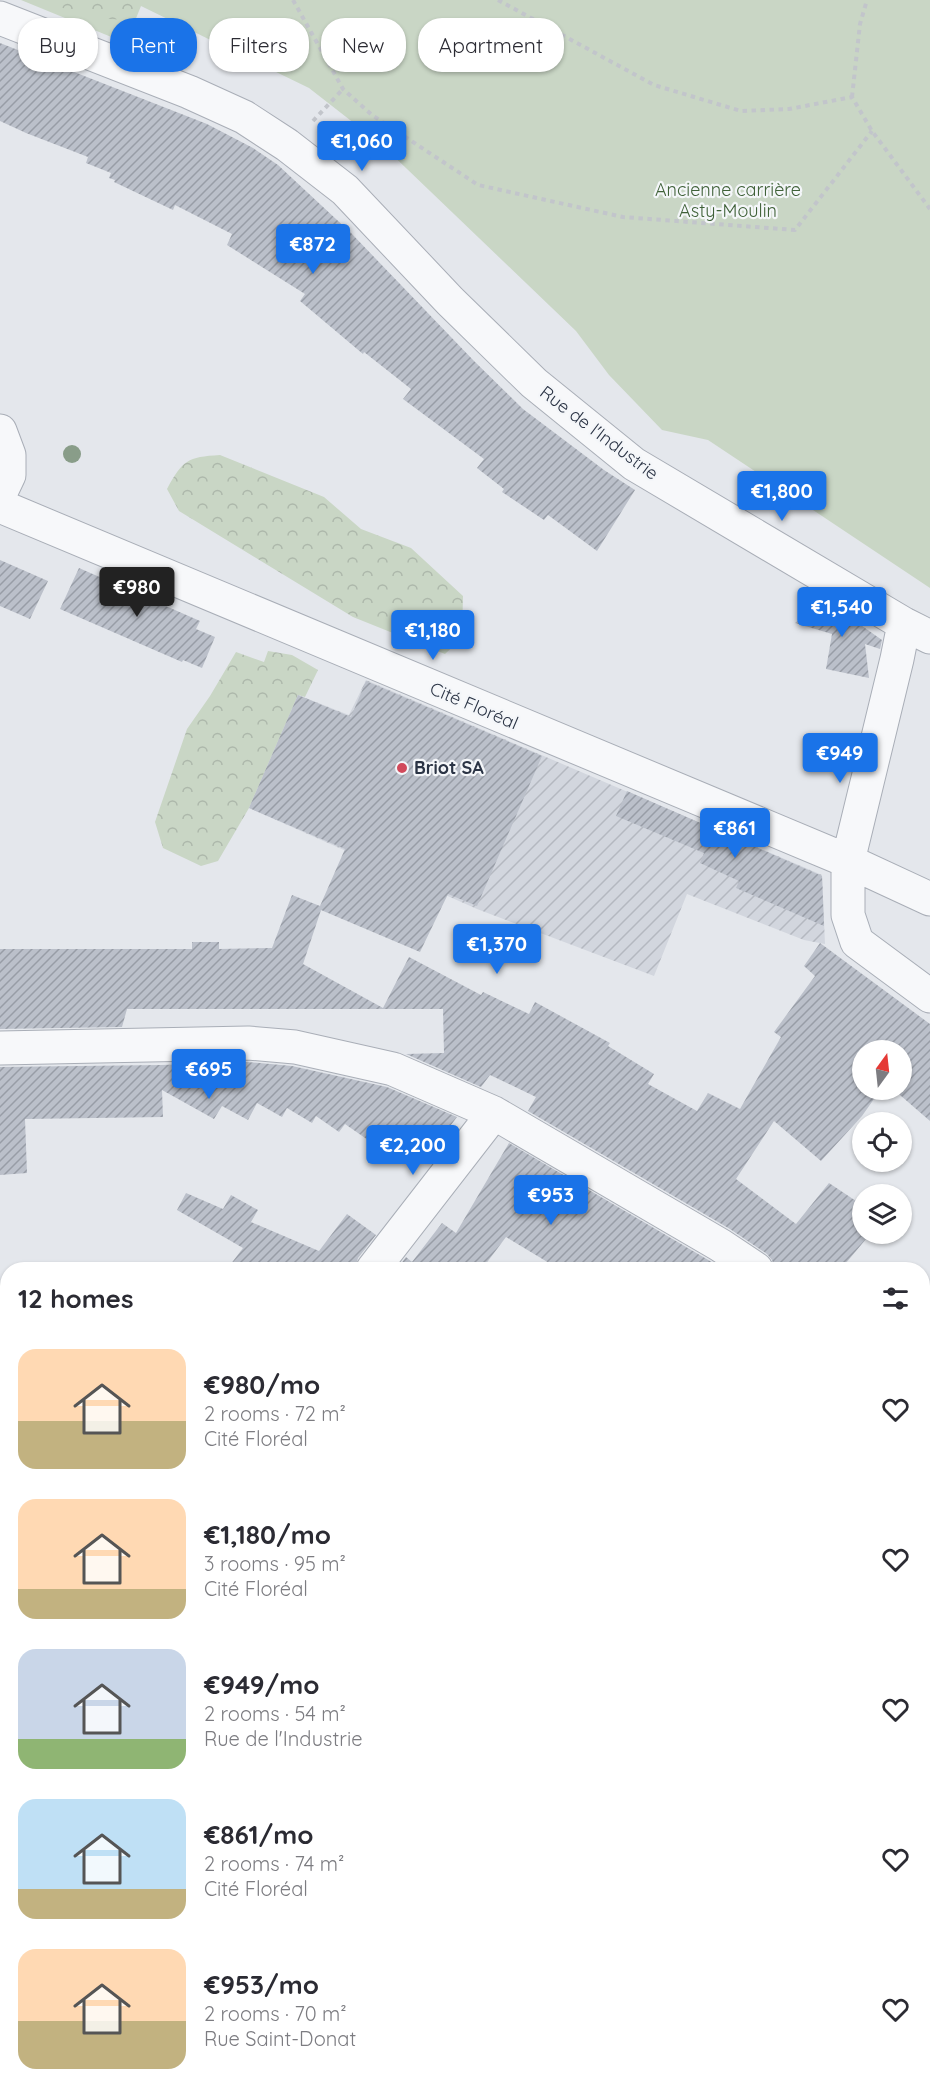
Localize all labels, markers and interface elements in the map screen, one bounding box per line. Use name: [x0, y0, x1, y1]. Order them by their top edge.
chip: Buy: [18, 18, 98, 72]
chip: Rent: [110, 18, 197, 72]
chip: Filters: [209, 18, 309, 72]
chip: New: [321, 18, 406, 72]
chip: Apartment: [418, 18, 564, 72]
pin: €1,060: [313, 121, 411, 172]
text: €1,060: [331, 128, 393, 153]
park label: Ancienne carrière Asty-Moulin: [655, 178, 801, 222]
pin: €872: [277, 224, 349, 275]
text: €872: [290, 231, 336, 256]
street label: Rue de l'Industrie: [535, 380, 663, 485]
pin: €1,800: [733, 471, 831, 522]
text: €1,800: [751, 478, 813, 503]
pin: €980: [101, 567, 173, 618]
text: €980: [113, 574, 161, 599]
pin: €1,540: [793, 587, 891, 638]
text: €1,540: [811, 594, 873, 619]
pin: €1,180: [384, 610, 482, 661]
text: €1,180: [405, 617, 461, 642]
street label: Cité Floréal: [427, 677, 522, 734]
pin: €949: [804, 733, 876, 784]
text: €949: [817, 740, 863, 765]
place label: Briot SA: [414, 756, 484, 779]
marker: Briot SA: [395, 761, 409, 775]
pin: €861: [699, 808, 771, 859]
text: €861: [714, 815, 756, 840]
pin: €1,370: [448, 924, 546, 975]
text: €1,370: [467, 931, 527, 956]
north arrow: [852, 1040, 912, 1100]
map controls: [852, 1040, 912, 1244]
pin: €695: [173, 1049, 245, 1100]
text: €695: [186, 1056, 232, 1081]
button: locate: [852, 1112, 912, 1172]
pin: €2,200: [364, 1125, 462, 1176]
text: €2,200: [380, 1132, 446, 1157]
pin: €953: [515, 1175, 587, 1226]
text: €953: [528, 1182, 574, 1207]
button: layers: [852, 1184, 912, 1244]
text: 12 homes: [18, 1282, 134, 1315]
icon: filters: [879, 1282, 912, 1315]
text: €980/mo: [204, 1368, 320, 1401]
icon: home: [66, 1373, 138, 1445]
icon: heart: [879, 1393, 912, 1426]
text: 2 rooms · 72 m²: [204, 1401, 346, 1426]
text: Cité Floréal: [204, 1426, 308, 1451]
text: €1,180/mo: [204, 1518, 331, 1551]
icon: home: [66, 1523, 138, 1595]
icon: heart: [879, 1543, 912, 1576]
text: 3 rooms · 95 m²: [204, 1551, 346, 1576]
text: Cité Floréal: [204, 1576, 308, 1601]
text: €949/mo: [204, 1668, 320, 1701]
icon: home: [66, 1673, 138, 1745]
icon: heart: [879, 1693, 912, 1726]
text: 2 rooms · 54 m²: [204, 1701, 346, 1726]
text: Rue de l'Industrie: [204, 1726, 363, 1751]
text: €861/mo: [204, 1818, 314, 1851]
icon: home: [66, 1823, 138, 1895]
icon: heart: [879, 1843, 912, 1876]
text: 2 rooms · 74 m²: [204, 1851, 344, 1876]
text: Cité Floréal: [204, 1876, 308, 1901]
text: €953/mo: [204, 1968, 319, 2001]
icon: home: [66, 1973, 138, 2045]
icon: heart: [879, 1993, 912, 2026]
text: 2 rooms · 70 m²: [204, 2001, 347, 2026]
text: Rue Saint-Donat: [204, 2026, 356, 2051]

